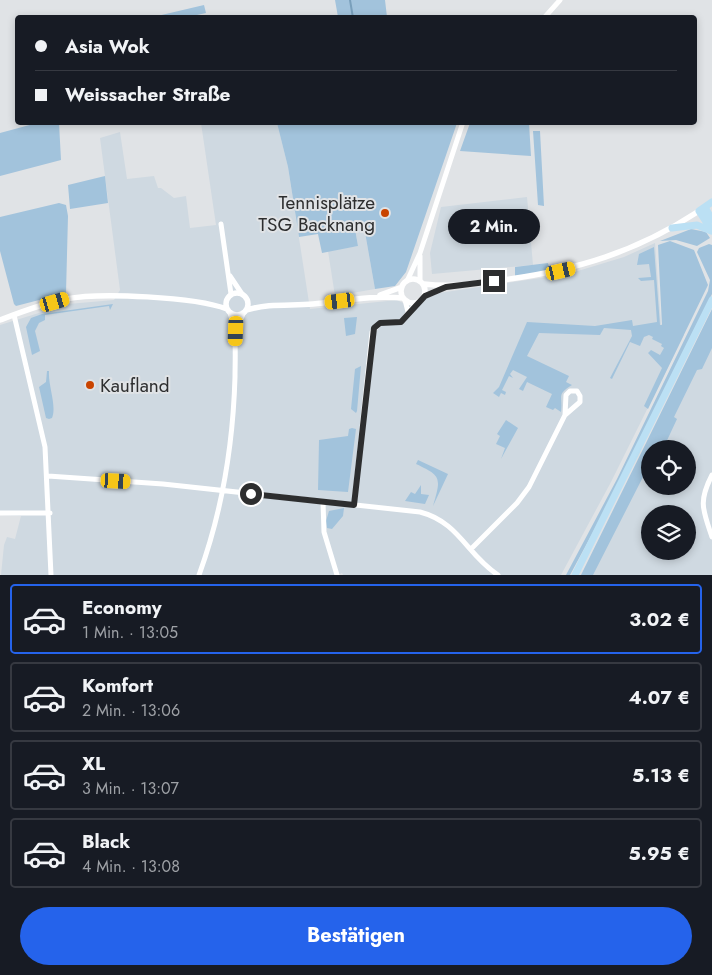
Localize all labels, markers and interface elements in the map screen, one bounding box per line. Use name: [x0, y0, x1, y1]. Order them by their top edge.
text: Asia Wok: [65, 33, 150, 60]
text: Weissacher Straße: [65, 81, 230, 108]
place label: Tennisplätze TSG Backnang: [258, 189, 375, 238]
marker: Tennisplätze TSG Backnang: [379, 207, 391, 219]
callout: 2 Min.: [448, 208, 540, 244]
text: 2 Min.: [470, 215, 518, 238]
car: [544, 260, 577, 282]
route end: [483, 270, 505, 292]
car: [38, 291, 71, 313]
car: [324, 292, 355, 310]
car: [227, 316, 244, 346]
place label: Kaufland: [100, 372, 170, 399]
marker: Kaufland: [84, 379, 96, 391]
map controls: [641, 440, 696, 560]
button: locate: [641, 440, 696, 495]
car: [100, 473, 131, 489]
route start: [240, 483, 262, 505]
button: layers: [641, 505, 696, 560]
text: Economy: [82, 594, 162, 621]
icon: car: [22, 597, 67, 642]
text: 3.02 €: [629, 606, 690, 633]
text: 1 Min. · 13:05: [82, 621, 178, 644]
text: Komfort: [82, 672, 153, 699]
icon: car: [22, 675, 67, 720]
text: 4.07 €: [628, 684, 690, 711]
text: 2 Min. · 13:06: [82, 699, 180, 722]
text: XL: [82, 750, 105, 777]
icon: car: [22, 753, 67, 798]
text: 5.13 €: [632, 762, 690, 789]
text: 3 Min. · 13:07: [82, 777, 179, 800]
text: Black: [82, 828, 130, 855]
icon: car: [22, 831, 67, 876]
text: 5.95 €: [629, 840, 690, 867]
text: 4 Min. · 13:08: [82, 855, 180, 878]
button: Bestätigen: [20, 907, 692, 965]

